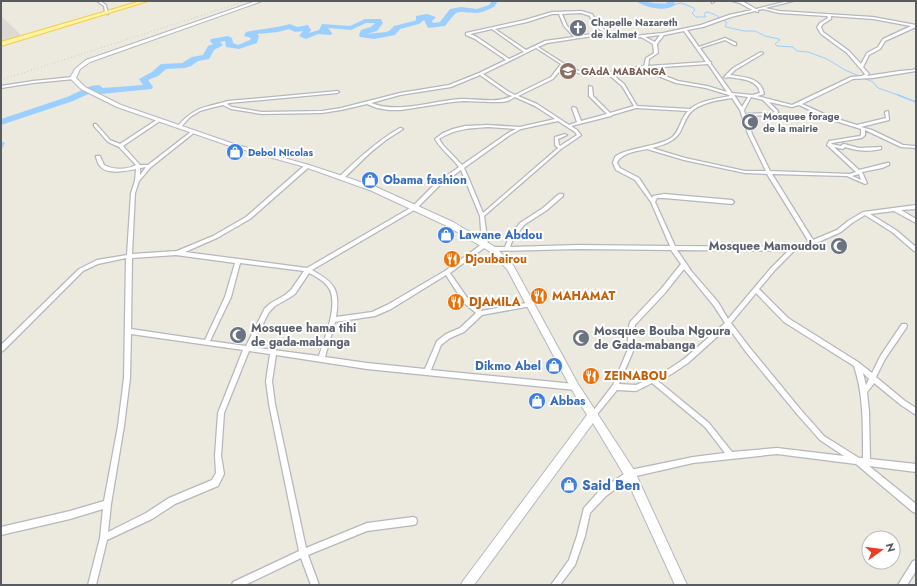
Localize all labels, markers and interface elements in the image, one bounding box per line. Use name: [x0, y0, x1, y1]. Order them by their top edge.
place label: Chapelle Nazareth de kalmet: [591, 15, 678, 42]
church icon: Chapelle Nazareth de kalmet: [568, 18, 588, 38]
school or university icon: GAdA MABANGA: [558, 61, 578, 81]
place label: GAdA MABANGA: [581, 64, 667, 79]
place label: Mosquee forage de la mairie: [763, 109, 840, 136]
mosque icon: Mosquee forage de la mairie: [740, 112, 760, 132]
shop icon: Debol Nicolas: [225, 142, 245, 162]
place label: Debol Nicolas: [248, 145, 313, 160]
shop icon: Obama fashion: [360, 170, 380, 190]
place label: Obama fashion: [383, 171, 467, 189]
shop icon: Lawane Abdou: [436, 225, 456, 245]
place label: Lawane Abdou: [459, 226, 542, 244]
mosque icon: Mosquee Mamoudou: [829, 236, 849, 256]
place label: Mosquee Mamoudou: [709, 237, 826, 255]
restaurant icon: Djoubairou: [442, 249, 462, 269]
place label: Djoubairou: [465, 250, 527, 268]
restaurant icon: MAHAMAT: [529, 286, 549, 306]
place label: MAHAMAT: [552, 287, 615, 305]
restaurant icon: DJAMILA: [446, 292, 466, 312]
place label: DJAMILA: [469, 293, 521, 311]
place label: Mosquee hama tihi de gada-mabanga: [251, 319, 356, 351]
place label: Mosquee Bouba Ngoura de Gada-mabanga: [594, 322, 731, 354]
mosque icon: Mosquee hama tihi de gada-mabanga: [228, 325, 248, 345]
mosque icon: Mosquee Bouba Ngoura de Gada-mabanga: [571, 328, 591, 348]
shop icon: Dikmo Abel: [544, 356, 564, 376]
place label: Dikmo Abel: [475, 357, 541, 375]
restaurant icon: ZEINABOU: [581, 366, 601, 386]
place label: ZEINABOU: [604, 367, 667, 385]
shop icon: Abbas: [527, 391, 547, 411]
place label: Abbas: [549, 392, 586, 410]
shop icon: Said Ben: [559, 475, 579, 495]
place label: Said Ben: [582, 475, 640, 495]
north arrow: [861, 530, 901, 570]
text: N: [882, 541, 900, 554]

